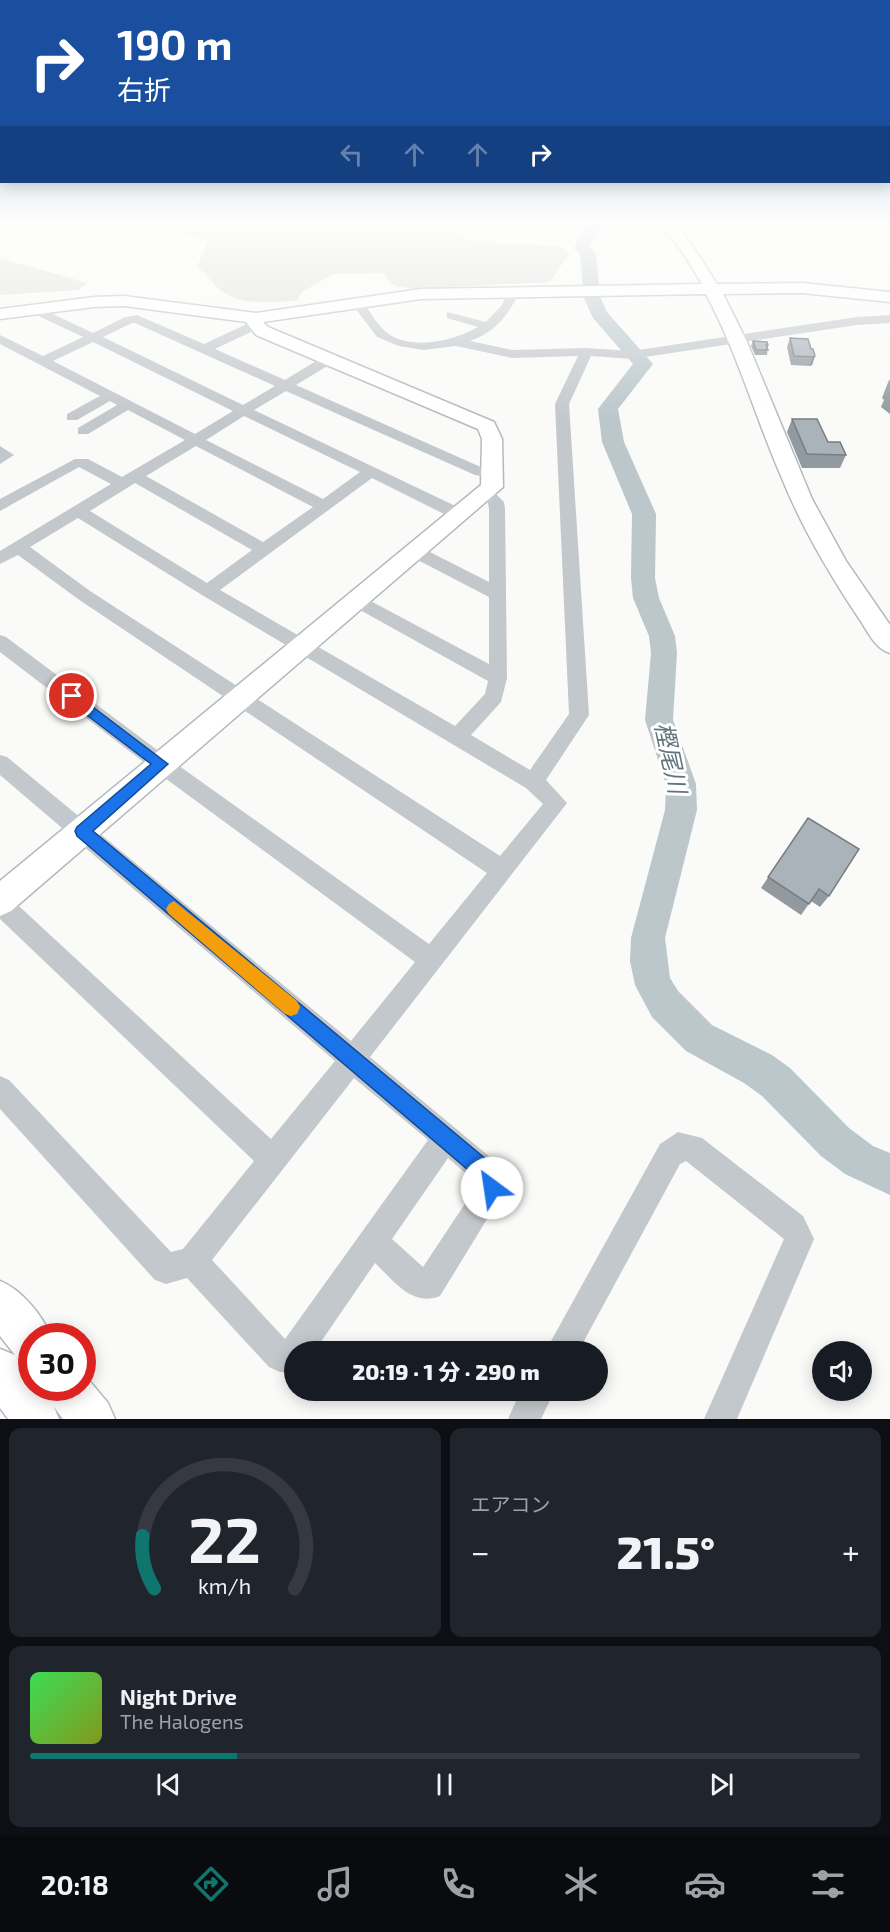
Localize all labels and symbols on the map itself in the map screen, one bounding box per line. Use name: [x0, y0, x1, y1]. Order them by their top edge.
pin: [46, 670, 97, 721]
water label: 樫尾川: [650, 719, 694, 799]
position arrow: [460, 1156, 524, 1220]
speed limit sign: 30: [18, 1323, 96, 1401]

